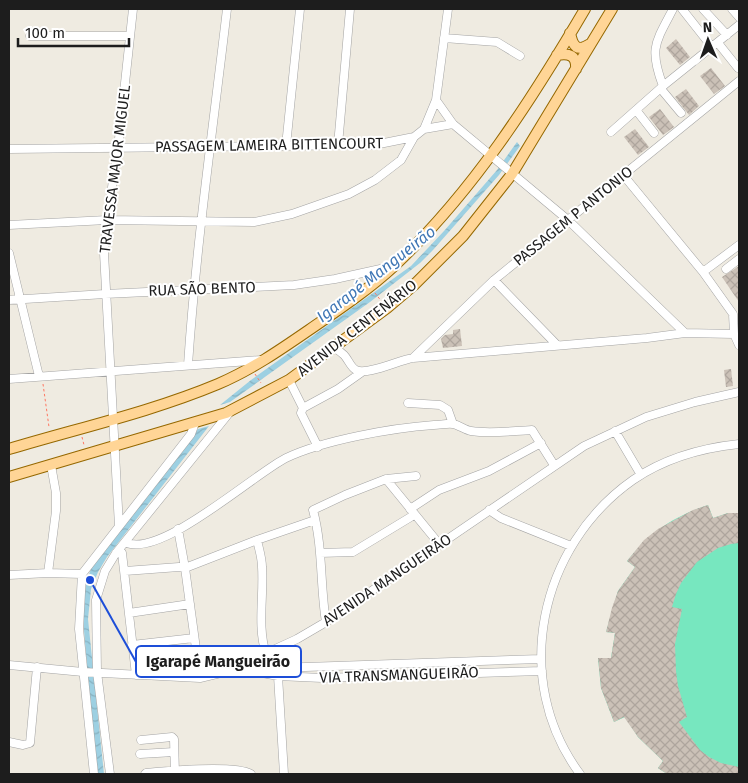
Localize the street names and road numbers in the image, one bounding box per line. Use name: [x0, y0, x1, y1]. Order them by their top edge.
street label: TRAVESSA MAJOR MIGUEL: [96, 83, 134, 254]
street label: PASSAGEM LAMEIRA BITTENCOURT: [155, 134, 383, 156]
street label: PASSAGEM P ANTONIO: [510, 162, 636, 270]
street label: AVENIDA CENTENÁRIO: [294, 276, 420, 380]
street label: RUA SÃO BENTO: [148, 278, 256, 300]
street label: AVENIDA MANGUEIRÃO: [319, 530, 455, 630]
street label: VIA TRANSMANGUEIRÃO: [319, 663, 479, 687]

